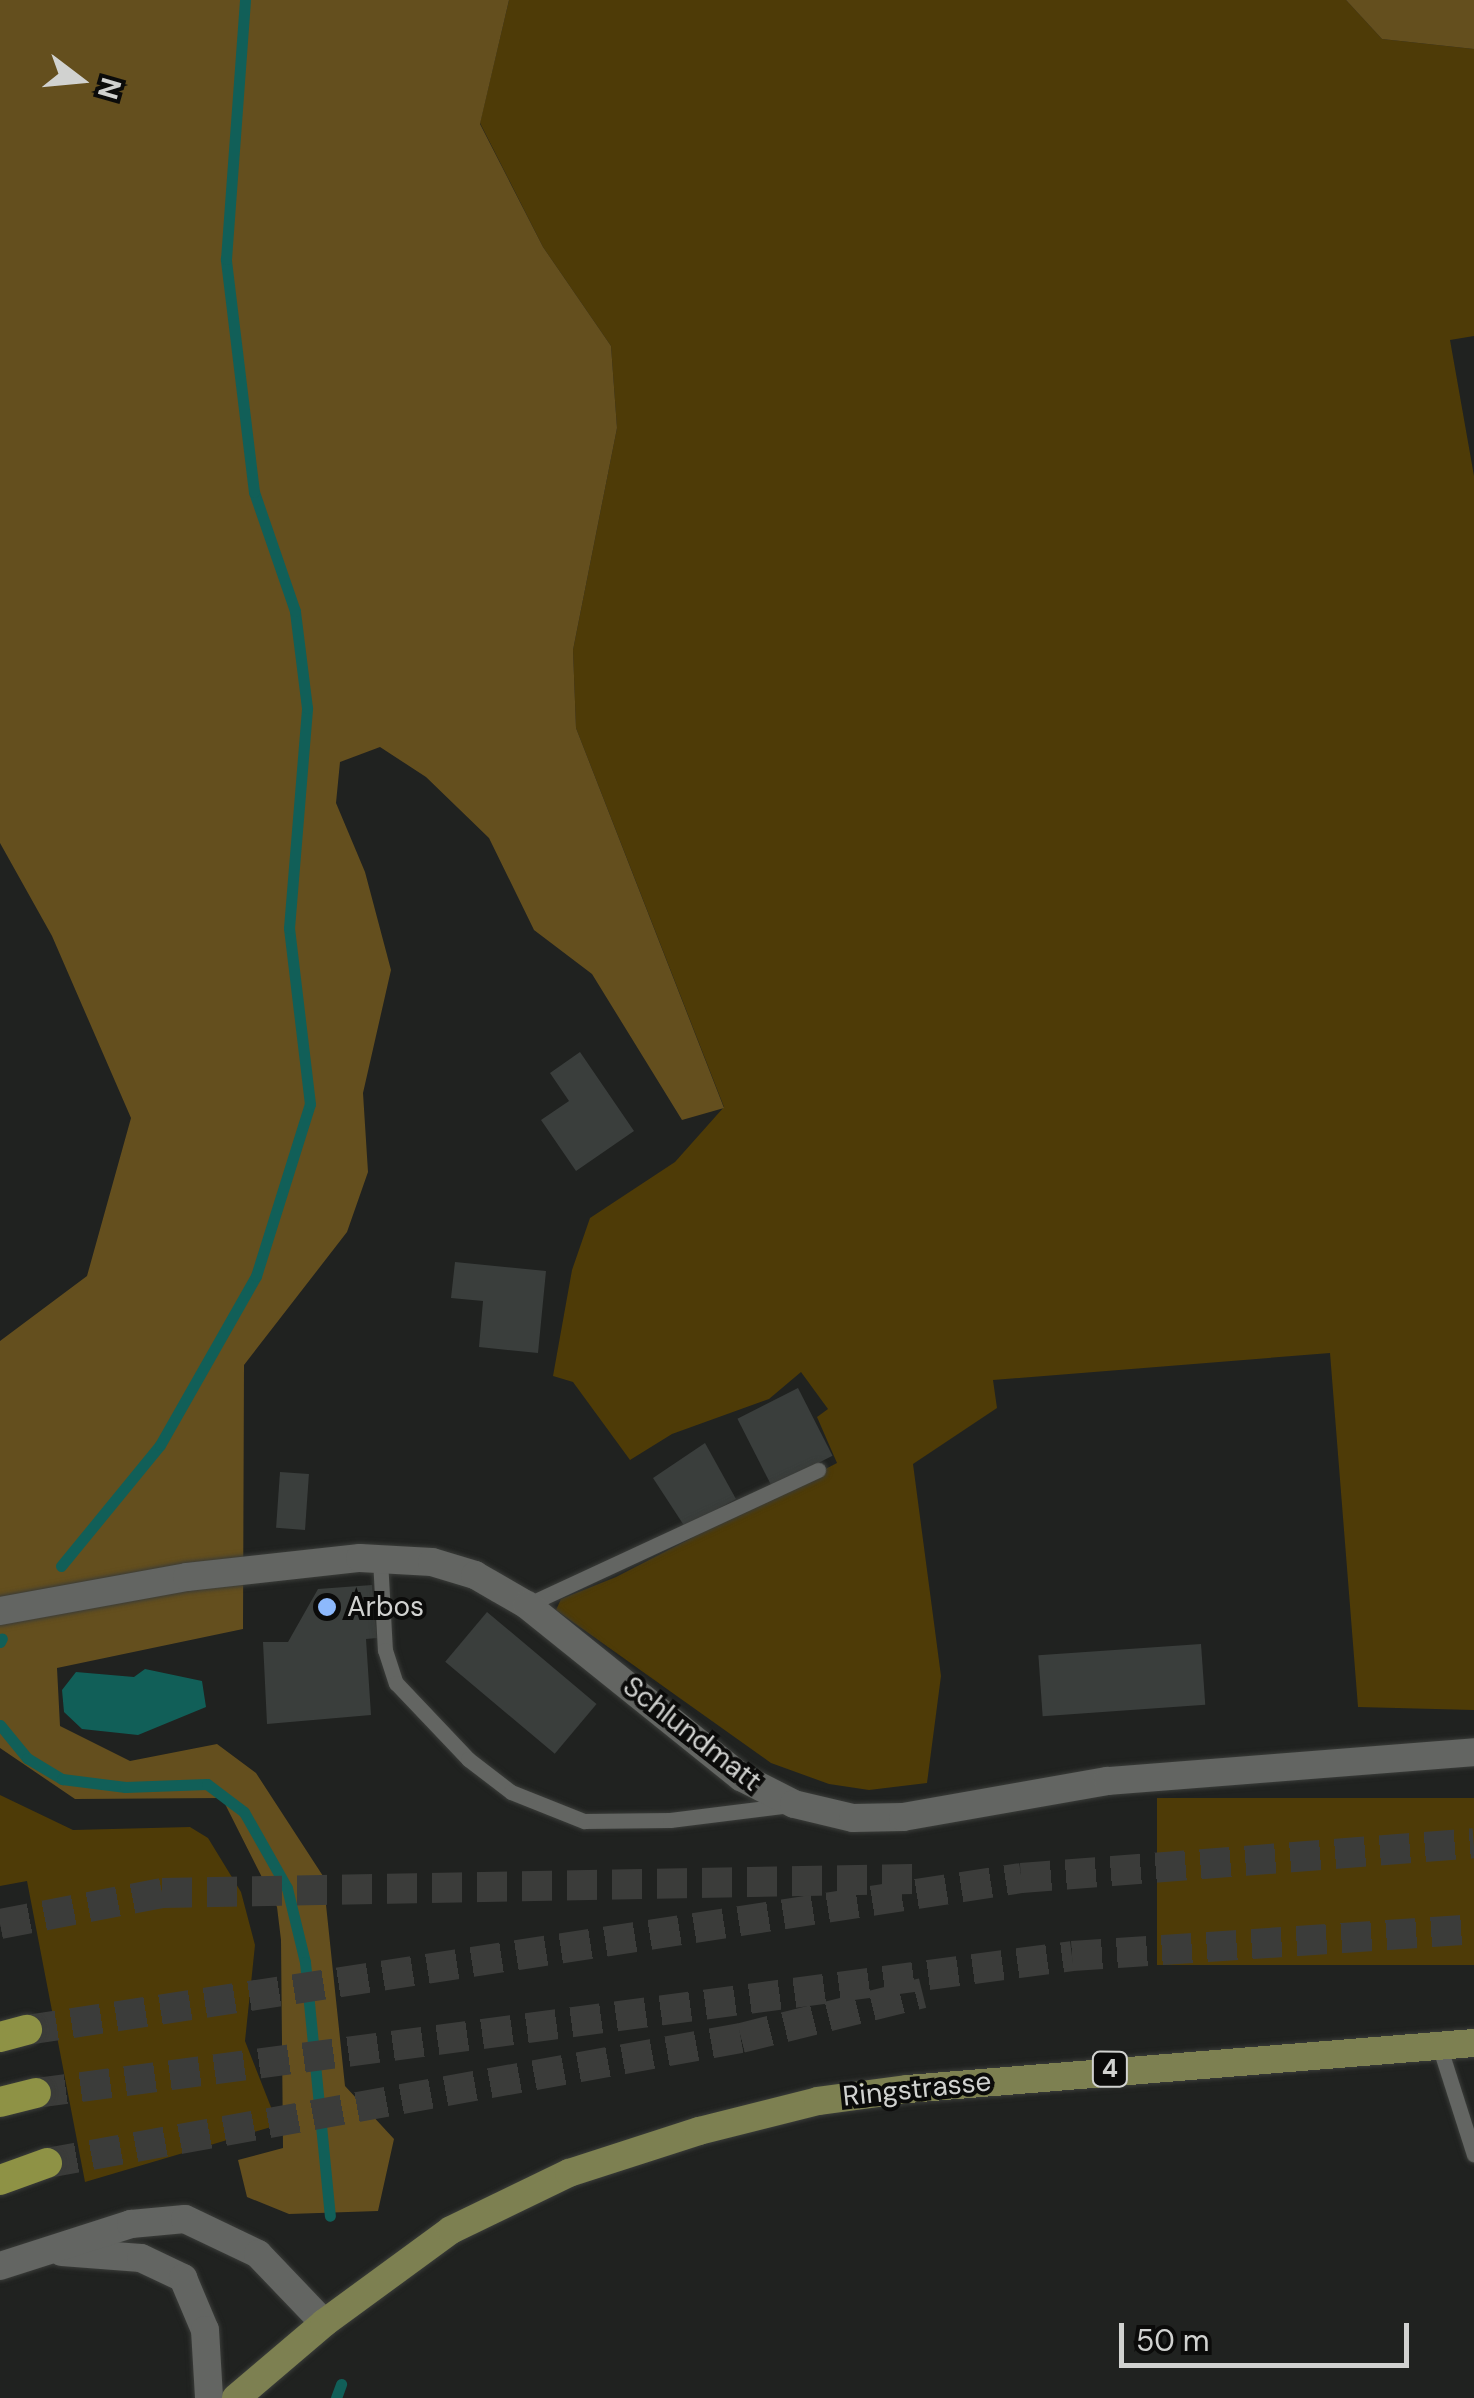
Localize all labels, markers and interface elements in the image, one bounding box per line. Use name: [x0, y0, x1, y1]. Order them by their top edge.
north arrow: [30, 30, 130, 130]
text: N: [89, 73, 130, 103]
place label: Arbos: [347, 1590, 424, 1624]
marker: Arbos: [316, 1596, 338, 1618]
street label: Schlundmatt: [616, 1670, 768, 1798]
road number: 4: [1090, 2049, 1130, 2089]
street label: Ringstrasse: [841, 2065, 993, 2113]
scale bar: [1124, 2303, 1414, 2365]
text: 50 m: [1136, 2321, 1210, 2360]

